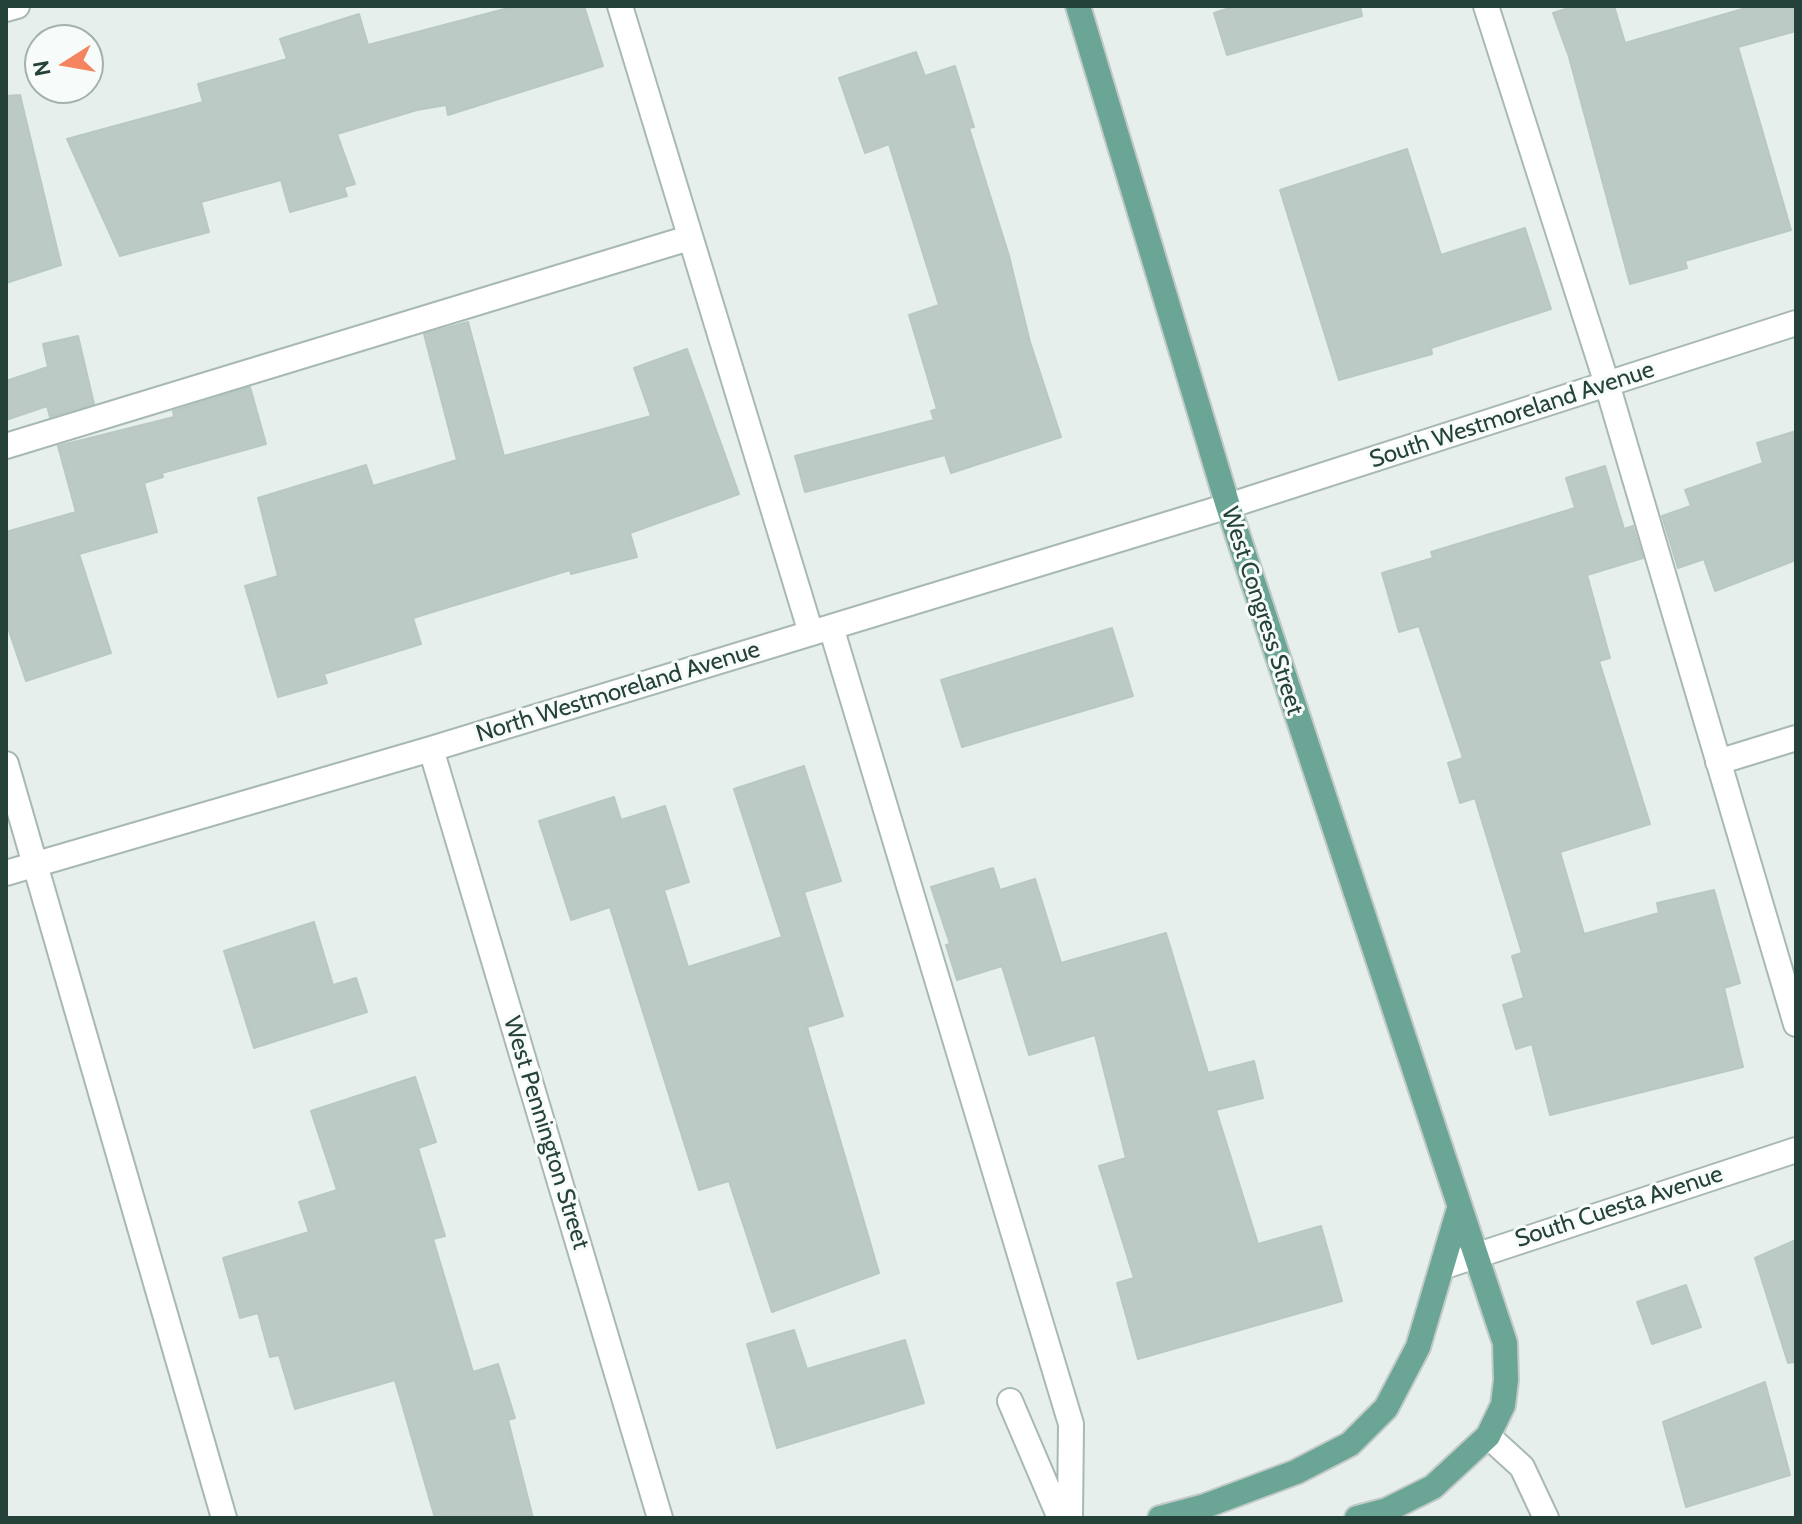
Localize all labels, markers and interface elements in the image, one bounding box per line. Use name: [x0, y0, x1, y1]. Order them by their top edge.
north arrow: [24, 24, 104, 104]
text: N: [27, 58, 57, 79]
street label: South Westmoreland Avenue: [1366, 355, 1658, 475]
street label: West Congress Street: [1215, 503, 1309, 719]
street label: North Westmoreland Avenue: [473, 635, 763, 749]
street label: West Pennington Street: [497, 1013, 595, 1253]
street label: South Cuesta Avenue: [1512, 1160, 1726, 1254]

